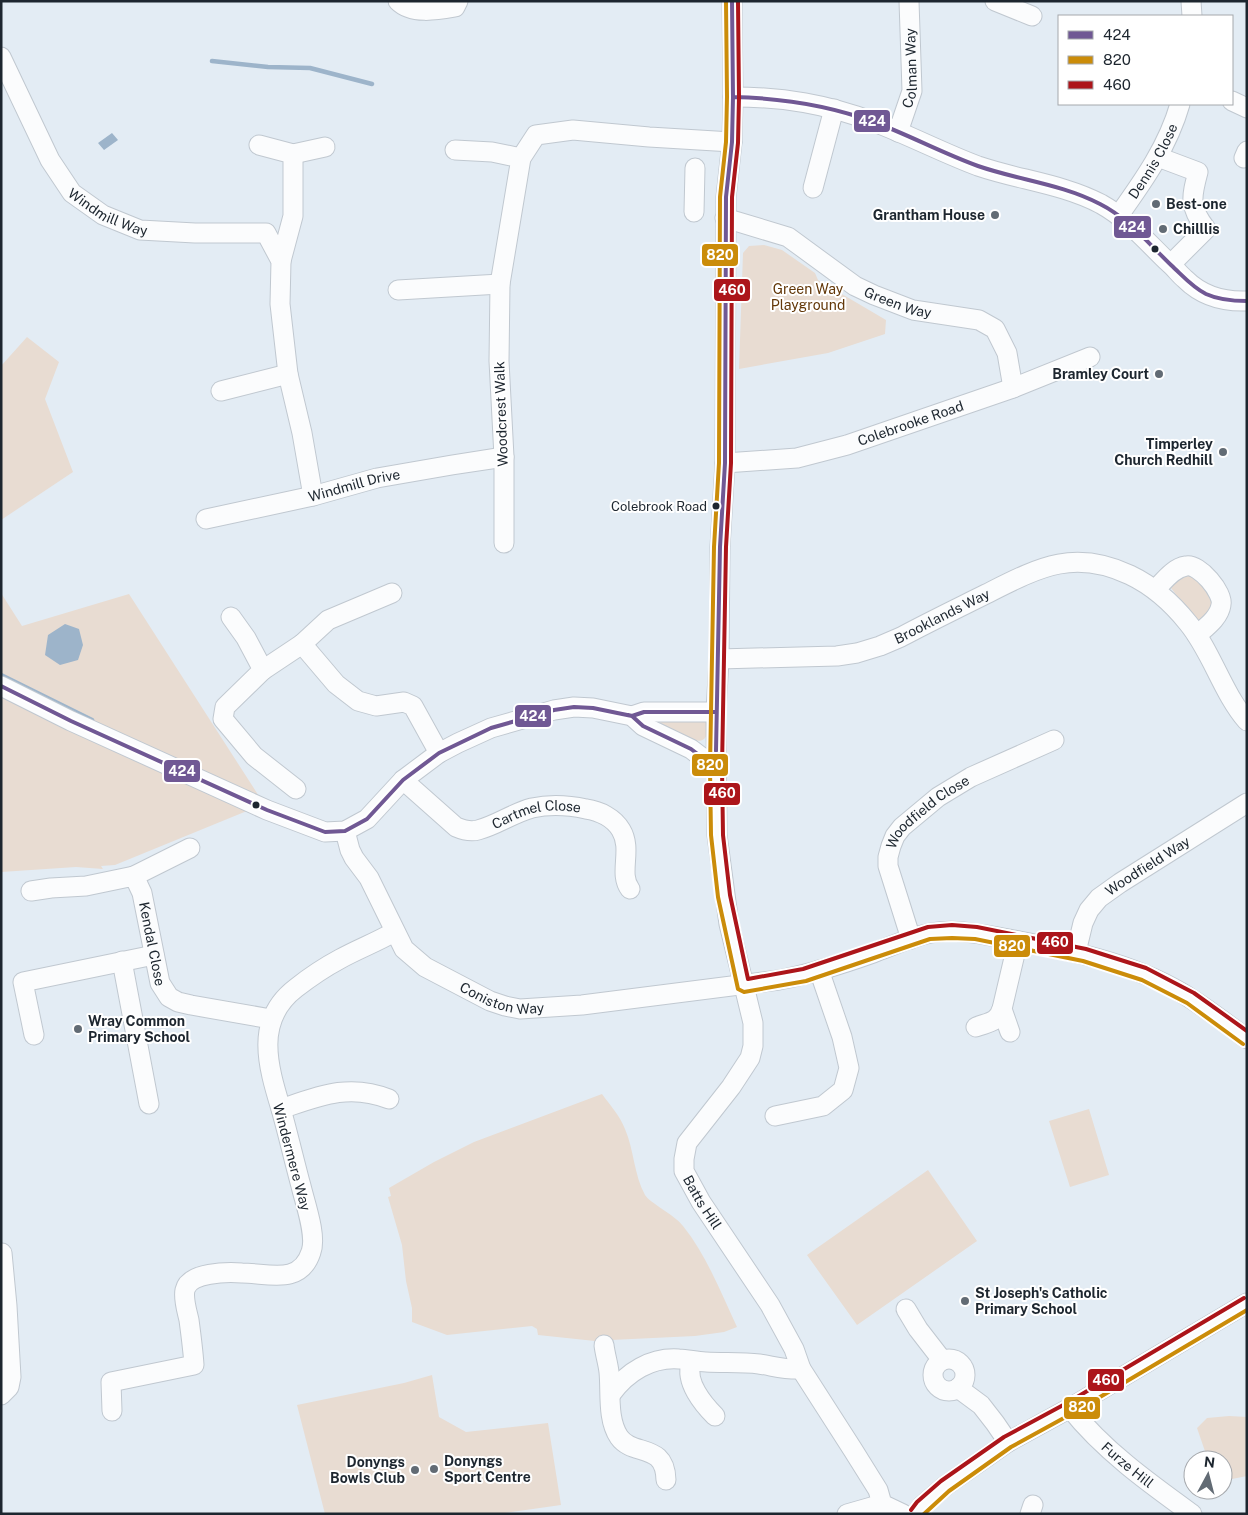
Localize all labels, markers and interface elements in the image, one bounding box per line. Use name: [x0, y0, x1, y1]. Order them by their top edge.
legend: [1058, 15, 1233, 105]
text: 424: [1103, 26, 1131, 43]
street label: Colman Way: [899, 27, 920, 110]
text: 820: [1103, 51, 1131, 68]
text: 460: [1103, 76, 1131, 93]
line badge: 424: [853, 109, 891, 133]
text: 424: [858, 113, 886, 129]
street label: Dennis Close: [1125, 121, 1181, 202]
street label: Windmill Way: [65, 185, 148, 238]
place label: Best-one: [1166, 196, 1227, 212]
marker: Best-one: [1150, 198, 1162, 210]
place label: Grantham House: [873, 207, 985, 223]
marker: Grantham House: [989, 209, 1001, 221]
line badge: 424: [1113, 215, 1152, 239]
text: 424: [1118, 219, 1146, 235]
place label: Chilllis: [1173, 221, 1220, 237]
marker: Chilllis: [1157, 223, 1169, 235]
line badge: 820: [701, 243, 739, 267]
unlabelled marker: [1150, 244, 1160, 254]
text: 820: [706, 247, 734, 263]
line badge: 460: [713, 278, 751, 302]
park label: Green Way Playground: [771, 281, 845, 313]
text: 460: [718, 282, 746, 298]
street label: Green Way: [861, 283, 933, 321]
street label: Woodcrest Walk: [491, 361, 511, 467]
place label: Bramley Court: [1052, 366, 1149, 382]
marker: Bramley Court: [1153, 368, 1165, 380]
street label: Colebrooke Road: [855, 398, 966, 449]
place label: Timperley Church Redhill: [1114, 436, 1213, 468]
marker: Timperley Church Redhill: [1217, 446, 1229, 458]
street label: Windmill Drive: [306, 466, 401, 505]
place label: Colebrook Road: [611, 499, 707, 514]
marker: Colebrook Road: [711, 501, 721, 511]
street label: Brooklands Way: [892, 585, 993, 647]
line badge: 424: [514, 704, 552, 728]
text: 424: [519, 708, 547, 724]
line badge: 820: [691, 753, 729, 777]
text: 820: [696, 757, 724, 773]
line badge: 424: [163, 759, 201, 783]
text: 424: [168, 763, 196, 779]
street label: Woodfield Close: [883, 772, 972, 851]
line badge: 460: [703, 782, 741, 806]
text: 460: [708, 785, 736, 801]
street label: Cartmel Close: [489, 797, 582, 832]
unlabelled marker: [251, 800, 261, 810]
street label: Woodfield Way: [1102, 833, 1193, 899]
street label: Kendal Close: [136, 900, 168, 987]
line badge: 460: [1036, 931, 1074, 955]
line badge: 820: [993, 934, 1031, 958]
text: 460: [1041, 934, 1069, 950]
text: 820: [998, 938, 1026, 954]
street label: Coniston Way: [457, 979, 545, 1017]
place label: Wray Common Primary School: [88, 1013, 191, 1045]
marker: Wray Common Primary School: [72, 1023, 84, 1035]
street label: Windermere Way: [270, 1101, 314, 1213]
street label: Batts Hill: [680, 1173, 725, 1232]
place label: St Joseph's Catholic Primary School: [975, 1285, 1108, 1317]
marker: St Joseph's Catholic Primary School: [959, 1295, 971, 1307]
line badge: 460: [1087, 1368, 1125, 1392]
text: 460: [1092, 1372, 1120, 1388]
line badge: 820: [1063, 1396, 1101, 1420]
text: 820: [1068, 1399, 1096, 1415]
street label: Furze Hill: [1098, 1439, 1157, 1491]
north arrow: [1183, 1450, 1233, 1500]
place label: Donyngs Sport Centre: [444, 1453, 531, 1485]
text: N: [1203, 1453, 1216, 1471]
place label: Donyngs Bowls Club: [330, 1454, 405, 1486]
marker: Donyngs Sport Centre: [428, 1463, 440, 1475]
marker: Donyngs Bowls Club: [409, 1464, 421, 1476]

